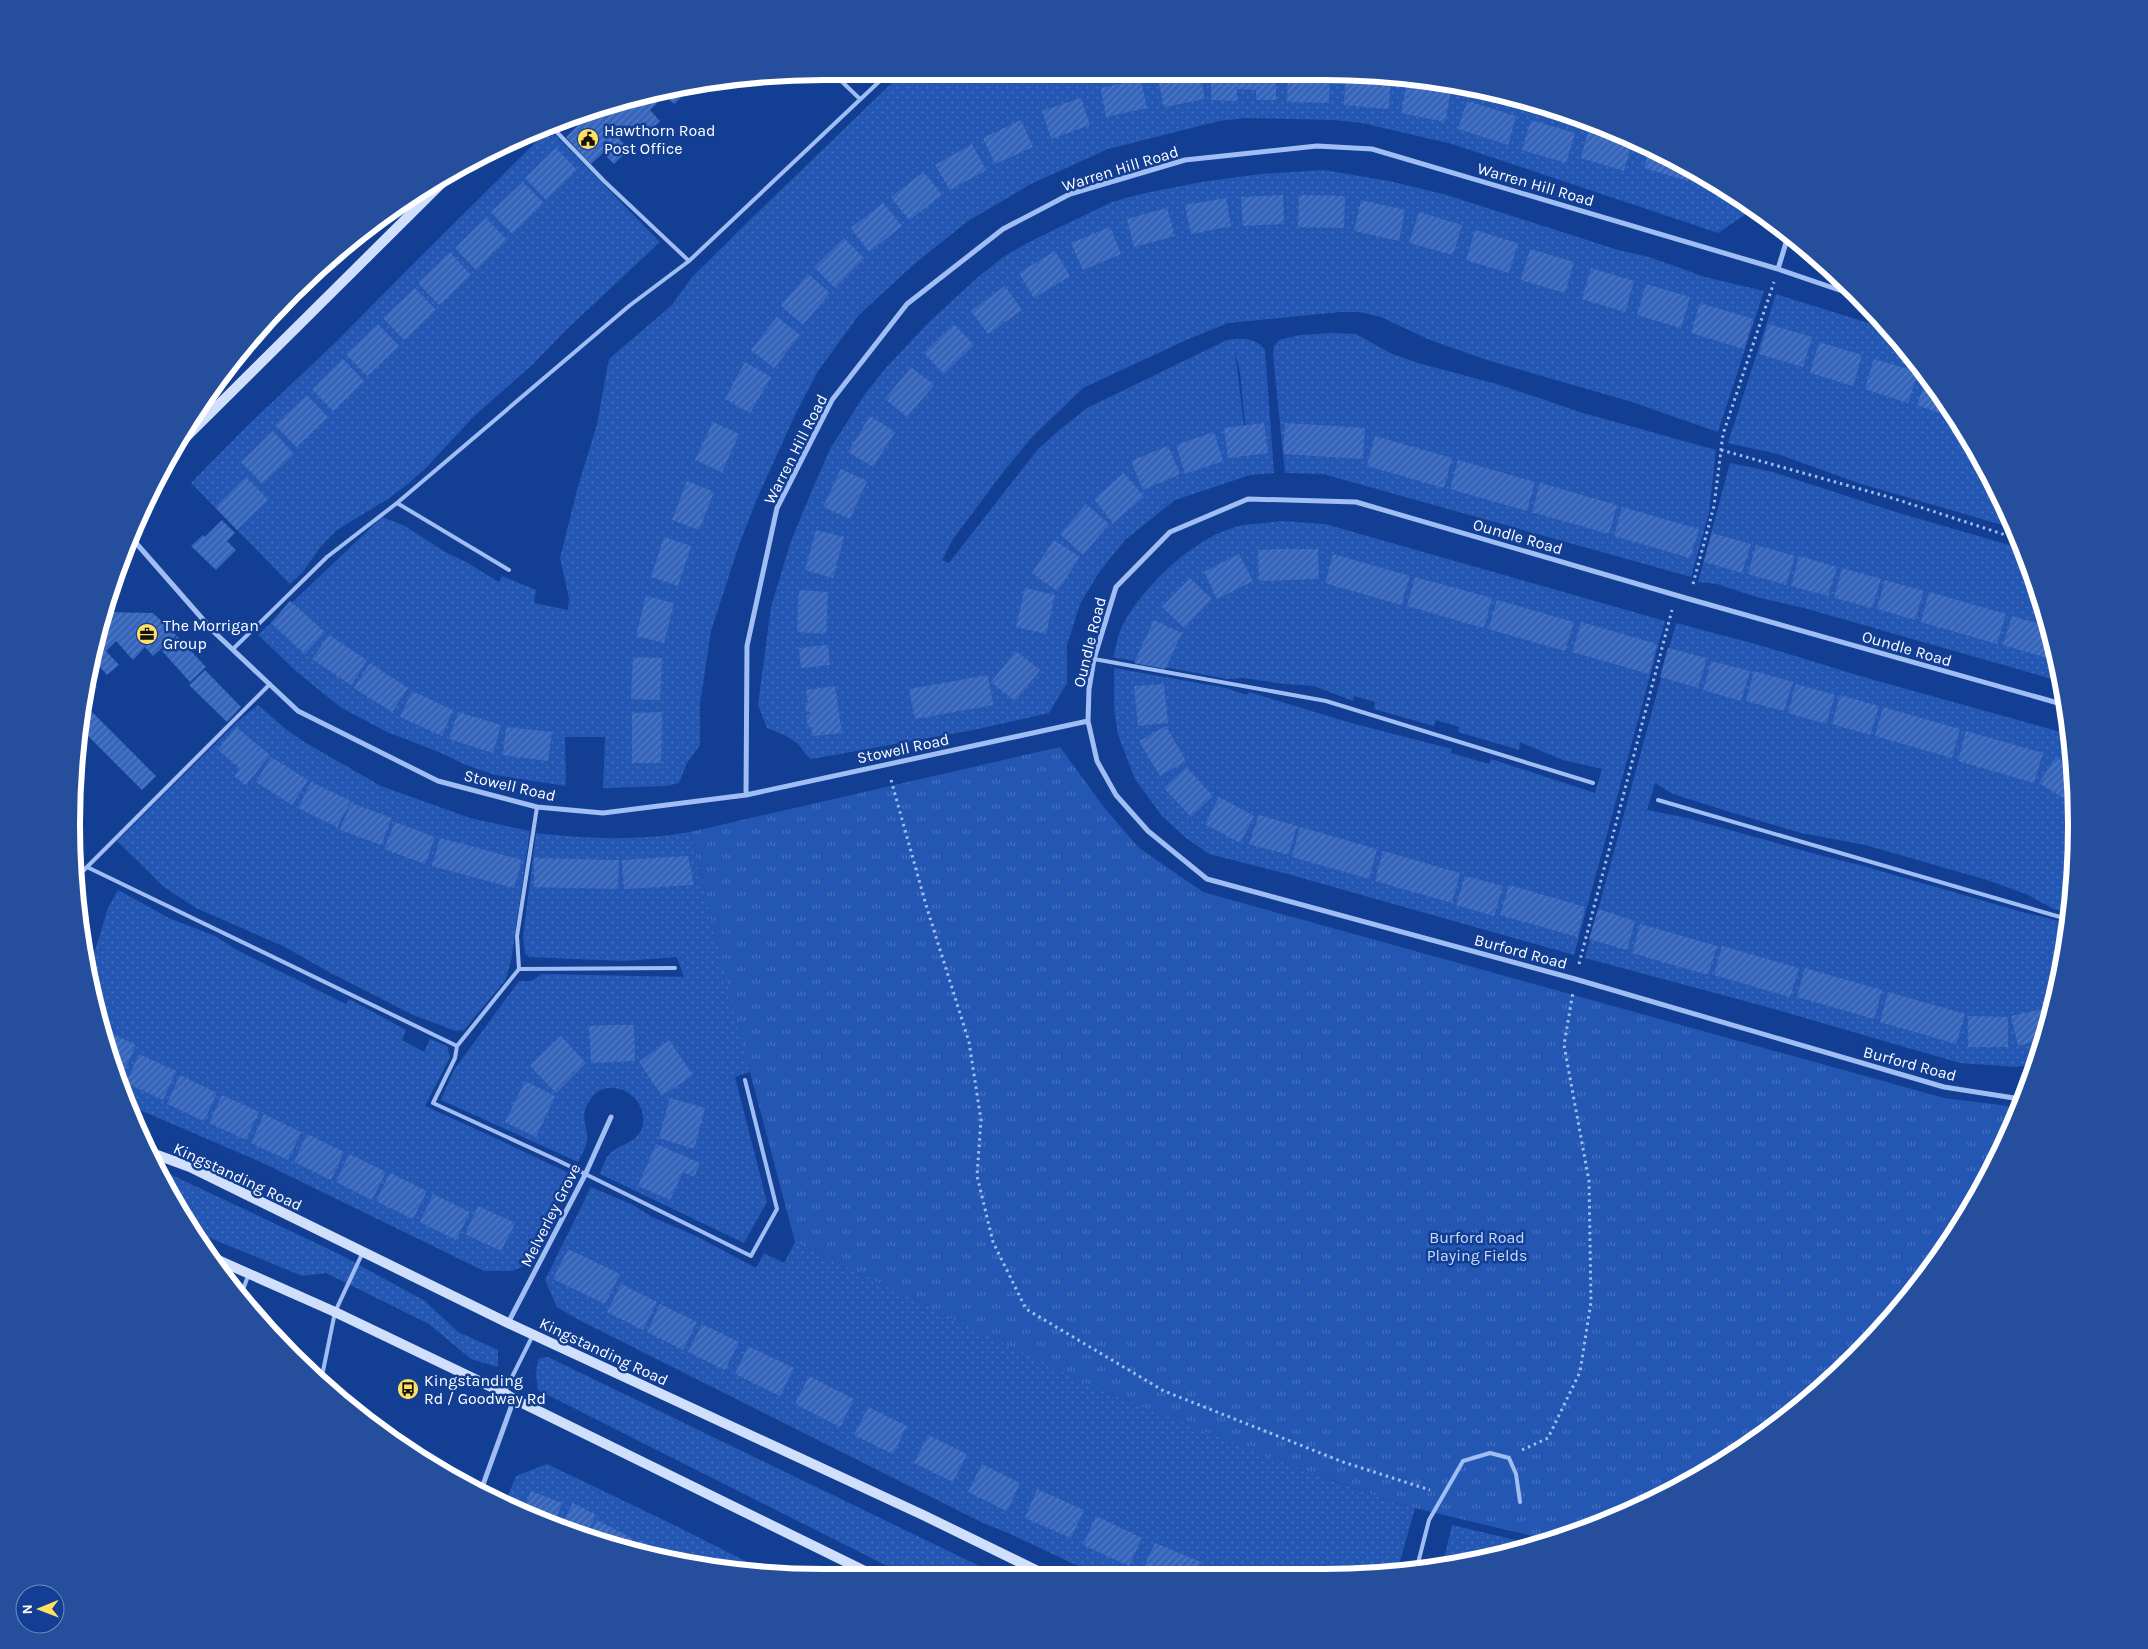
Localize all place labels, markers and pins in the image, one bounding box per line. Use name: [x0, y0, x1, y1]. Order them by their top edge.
place label: Hawthorn Road Post Office: [604, 121, 716, 158]
public building icon: Hawthorn Road Post Office: [576, 127, 600, 151]
place label: The Morrigan Group: [163, 616, 259, 653]
office icon: The Morrigan Group: [135, 622, 159, 646]
place label: Kingstanding Rd / Goodway Rd: [424, 1371, 546, 1408]
bus stop icon: Kingstanding Rd / Goodway Rd: [396, 1377, 420, 1401]

